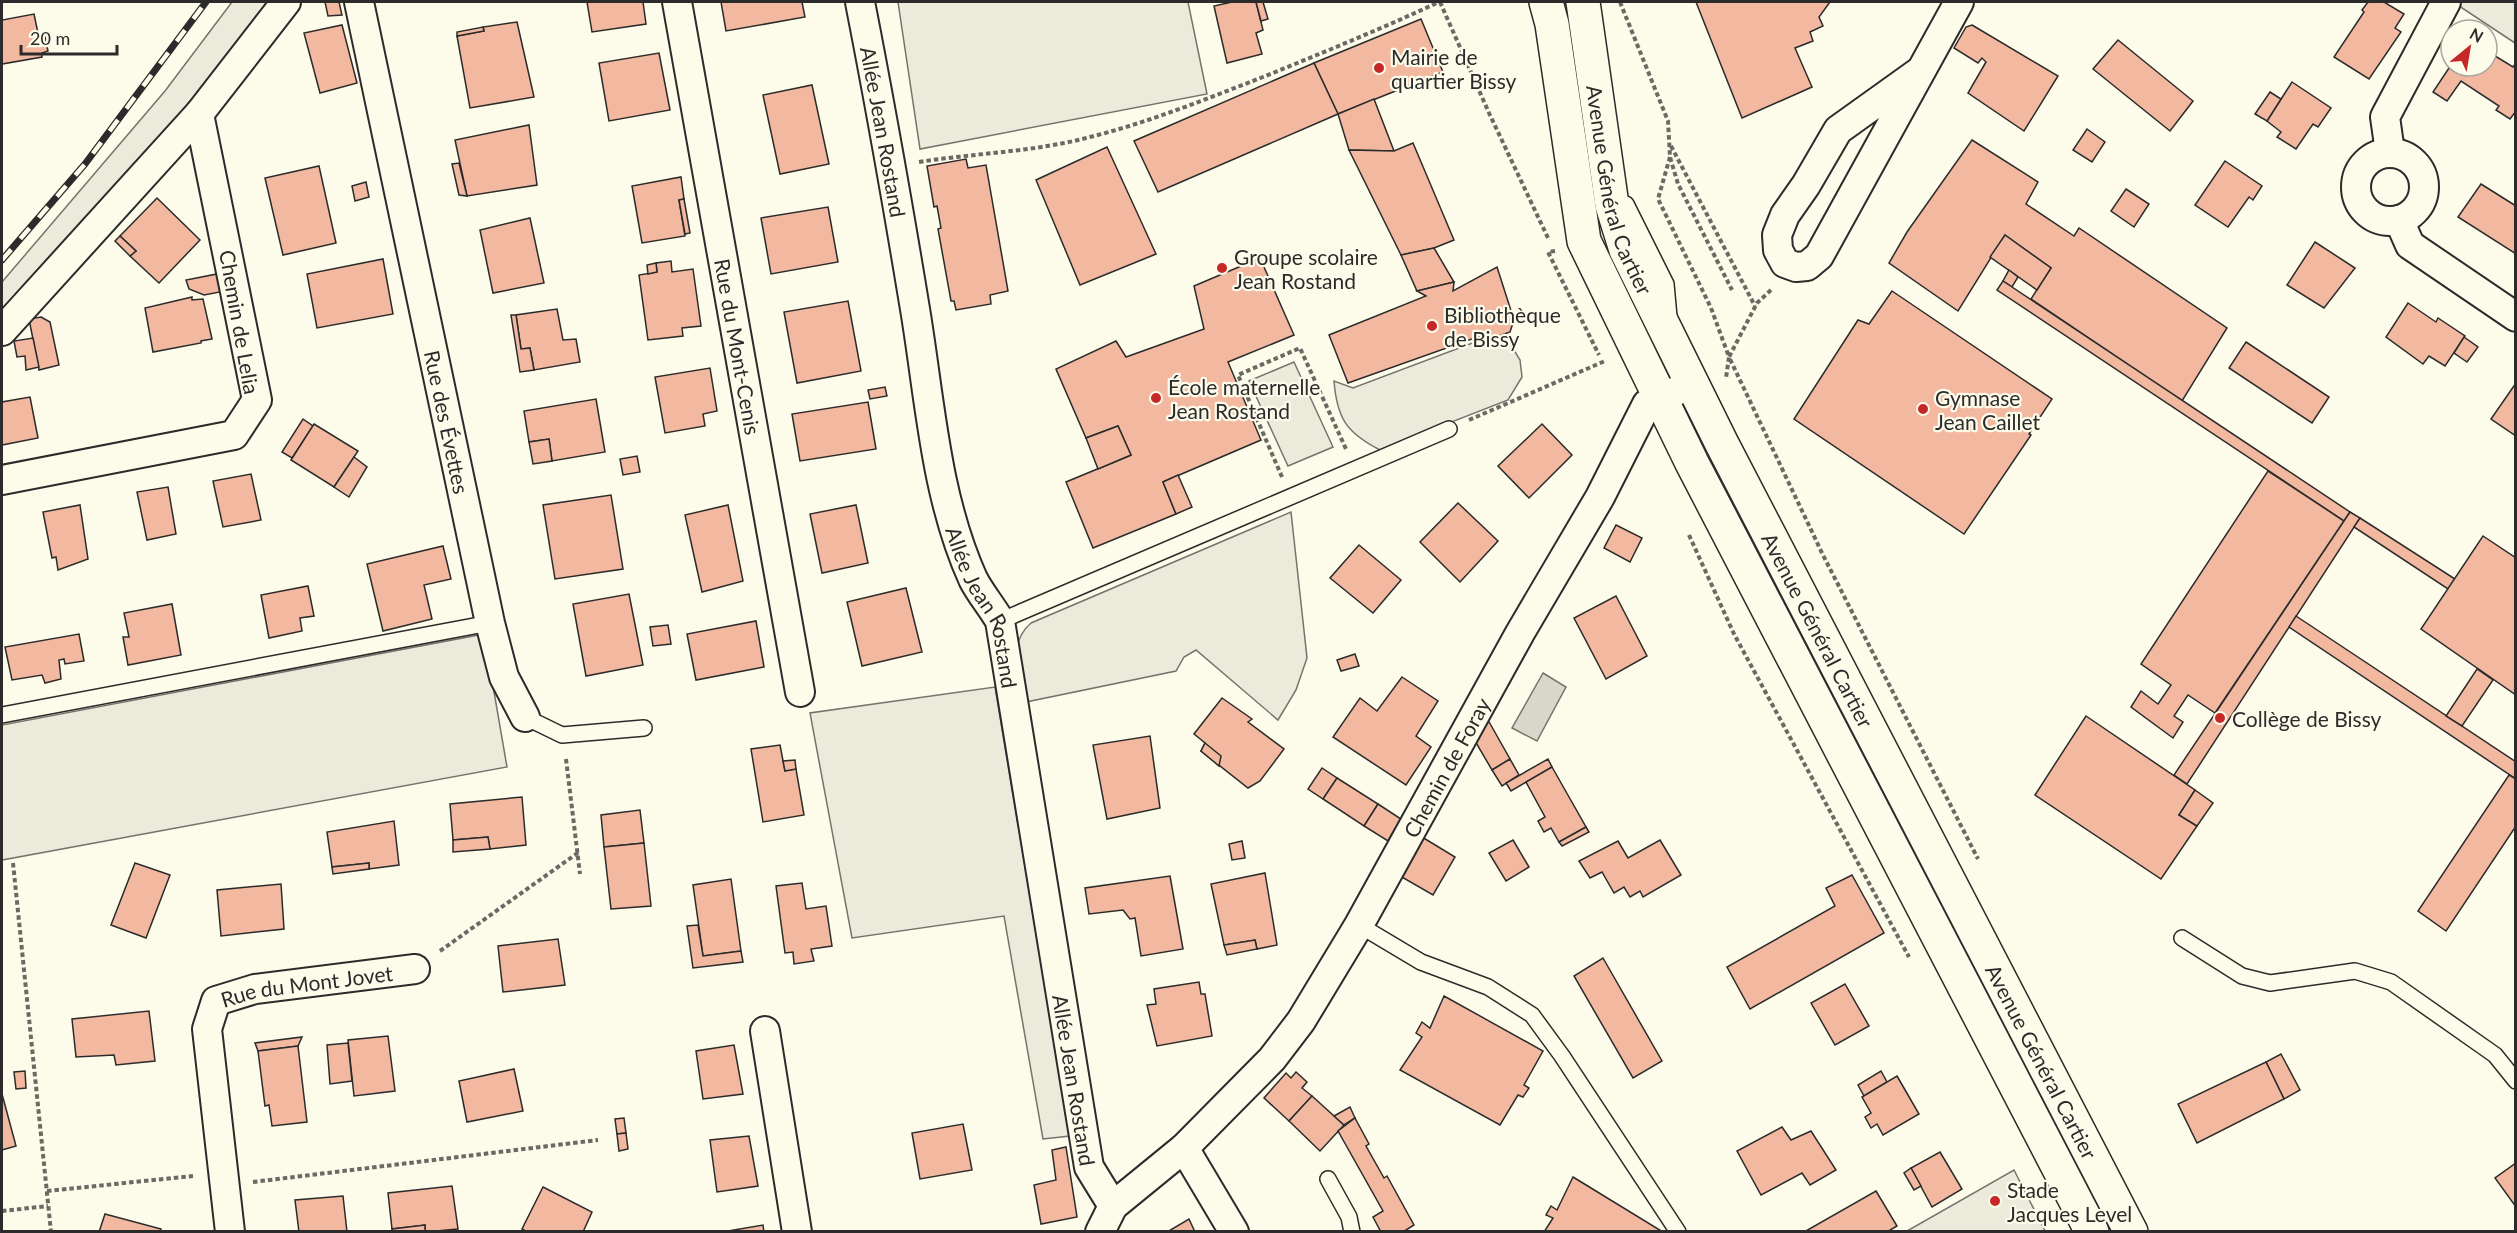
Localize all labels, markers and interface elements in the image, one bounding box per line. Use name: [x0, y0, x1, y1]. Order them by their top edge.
scale bar: [21, 18, 117, 56]
north arrow: [2439, 18, 2499, 78]
text: N: [2467, 23, 2487, 46]
text: 20 m: [30, 27, 70, 49]
street label: Allée Jean Rostand: [856, 44, 912, 219]
place label: Mairie de quartier Bissy: [1391, 44, 1517, 93]
marker: Mairie de quartier Bissy: [1372, 61, 1386, 75]
street label: Avenue Général Cartier: [1582, 83, 1659, 299]
place label: Groupe scolaire Jean Rostand: [1234, 244, 1378, 293]
street label: Chemin de Lelia: [215, 248, 265, 396]
street label: Rue du Mont-Cenis: [710, 256, 766, 437]
marker: Groupe scolaire Jean Rostand: [1215, 261, 1229, 275]
place label: Bibliothèque de Bissy: [1444, 302, 1561, 351]
marker: Bibliothèque de Bissy: [1425, 319, 1439, 333]
street label: Rue des Évettes: [420, 348, 475, 496]
place label: École maternelle Jean Rostand: [1168, 374, 1320, 423]
place label: Gymnase Jean Caillet: [1935, 385, 2041, 434]
marker: École maternelle Jean Rostand: [1149, 391, 1163, 405]
marker: Gymnase Jean Caillet: [1916, 402, 1930, 416]
street label: Allée Jean Rostand: [942, 523, 1023, 690]
street label: Avenue Général Cartier: [1758, 528, 1879, 732]
street label: Chemin de Foray: [1397, 693, 1495, 842]
place label: Collège de Bissy: [2232, 706, 2382, 731]
marker: Collège de Bissy: [2213, 711, 2227, 725]
street label: Rue du Mont Jovet: [217, 959, 394, 1011]
street label: Avenue Général Cartier: [1981, 959, 2103, 1163]
street label: Allée Jean Rostand: [1049, 993, 1101, 1167]
place label: Stade Jacques Level: [2007, 1177, 2132, 1226]
marker: Stade Jacques Level: [1988, 1194, 2002, 1208]

